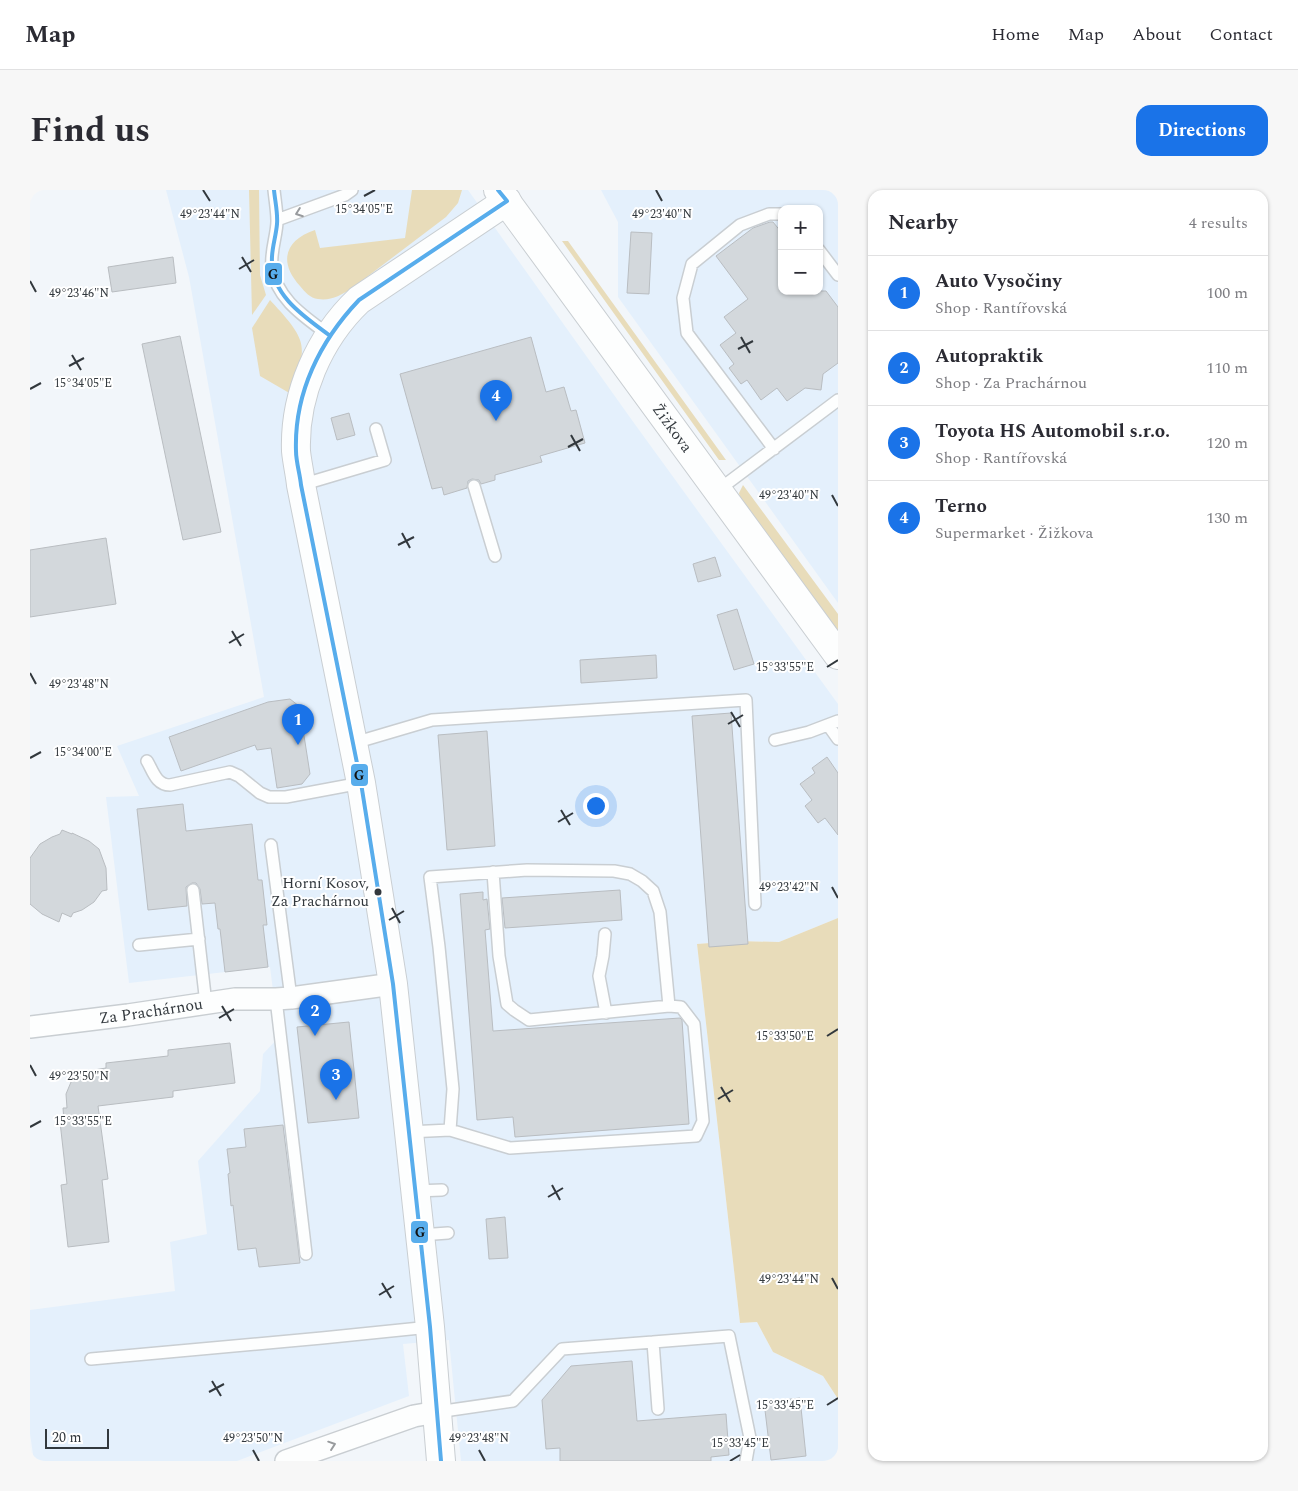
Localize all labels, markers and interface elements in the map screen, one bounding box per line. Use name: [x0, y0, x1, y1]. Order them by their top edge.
text: Map: [25, 17, 75, 53]
text: Home: [991, 21, 1040, 48]
text: Map: [1068, 21, 1104, 48]
text: About: [1132, 21, 1182, 48]
text: Contact: [1210, 21, 1273, 48]
text: Find us: [30, 104, 150, 157]
button: Directions: [1136, 105, 1268, 156]
text: 15°34'05"E: [335, 200, 393, 219]
text: 49°23'44"N: [180, 205, 240, 224]
text: 49°23'40"N: [632, 205, 692, 224]
map controls: [778, 205, 823, 295]
button: +: [778, 205, 823, 250]
one-way arrow: [295, 207, 303, 217]
text: Nearby: [888, 207, 958, 239]
text: 4 results: [1189, 211, 1248, 235]
button: −: [778, 250, 823, 295]
line badge: G: [264, 262, 283, 286]
text: G: [268, 264, 279, 285]
text: Auto Vysočiny: [935, 267, 1062, 296]
text: 1: [900, 281, 908, 305]
text: 100 m: [1206, 281, 1248, 305]
text: 49°23'46"N: [49, 284, 109, 303]
text: Shop · Rantířovská: [935, 296, 1067, 320]
text: Autopraktik: [935, 342, 1043, 371]
text: 2: [900, 356, 908, 380]
text: 110 m: [1206, 356, 1248, 380]
text: Shop · Za Prachárnou: [935, 371, 1087, 395]
text: 15°34'05"E: [54, 374, 112, 393]
pin: 4: [480, 380, 512, 421]
street label: Žižkova: [646, 399, 698, 458]
text: Toyota HS Automobil s.r.o.: [935, 417, 1170, 446]
text: 3: [900, 431, 908, 455]
text: 120 m: [1206, 431, 1248, 455]
text: Shop · Rantířovská: [935, 446, 1067, 470]
text: 49°23'40"N: [759, 486, 819, 505]
text: Terno: [935, 492, 987, 521]
text: 4: [900, 506, 908, 530]
text: 130 m: [1206, 506, 1248, 530]
text: Supermarket · Žižkova: [935, 521, 1093, 545]
text: 15°33'55"E: [756, 658, 814, 677]
text: 49°23'48"N: [49, 675, 109, 694]
pin: 1: [282, 704, 314, 745]
text: 15°34'00"E: [54, 743, 112, 762]
line badge: G: [350, 763, 369, 787]
text: G: [354, 765, 365, 786]
your location: [583, 793, 609, 819]
place label: Horní Kosov, Za Prachárnou: [271, 872, 369, 913]
text: 49°23'42"N: [759, 878, 819, 897]
marker: Horní Kosov, Za Prachárnou: [373, 887, 383, 897]
street label: Za Prachárnou: [98, 992, 205, 1030]
pin: 2: [299, 995, 331, 1036]
text: 15°33'50"E: [756, 1027, 814, 1046]
pin: 3: [320, 1059, 352, 1100]
text: 49°23'50"N: [49, 1067, 109, 1086]
text: 15°33'55"E: [54, 1112, 112, 1131]
line badge: G: [410, 1220, 429, 1244]
text: G: [415, 1222, 426, 1243]
text: 49°23'44"N: [759, 1270, 819, 1289]
text: 15°33'45"E: [756, 1396, 814, 1415]
scale bar: [45, 1426, 109, 1449]
text: 20 m: [52, 1427, 82, 1448]
text: 49°23'50"N: [223, 1429, 283, 1448]
text: 49°23'48"N: [449, 1429, 509, 1448]
text: 15°33'45"E: [711, 1434, 769, 1453]
one-way arrow: [328, 1441, 336, 1451]

